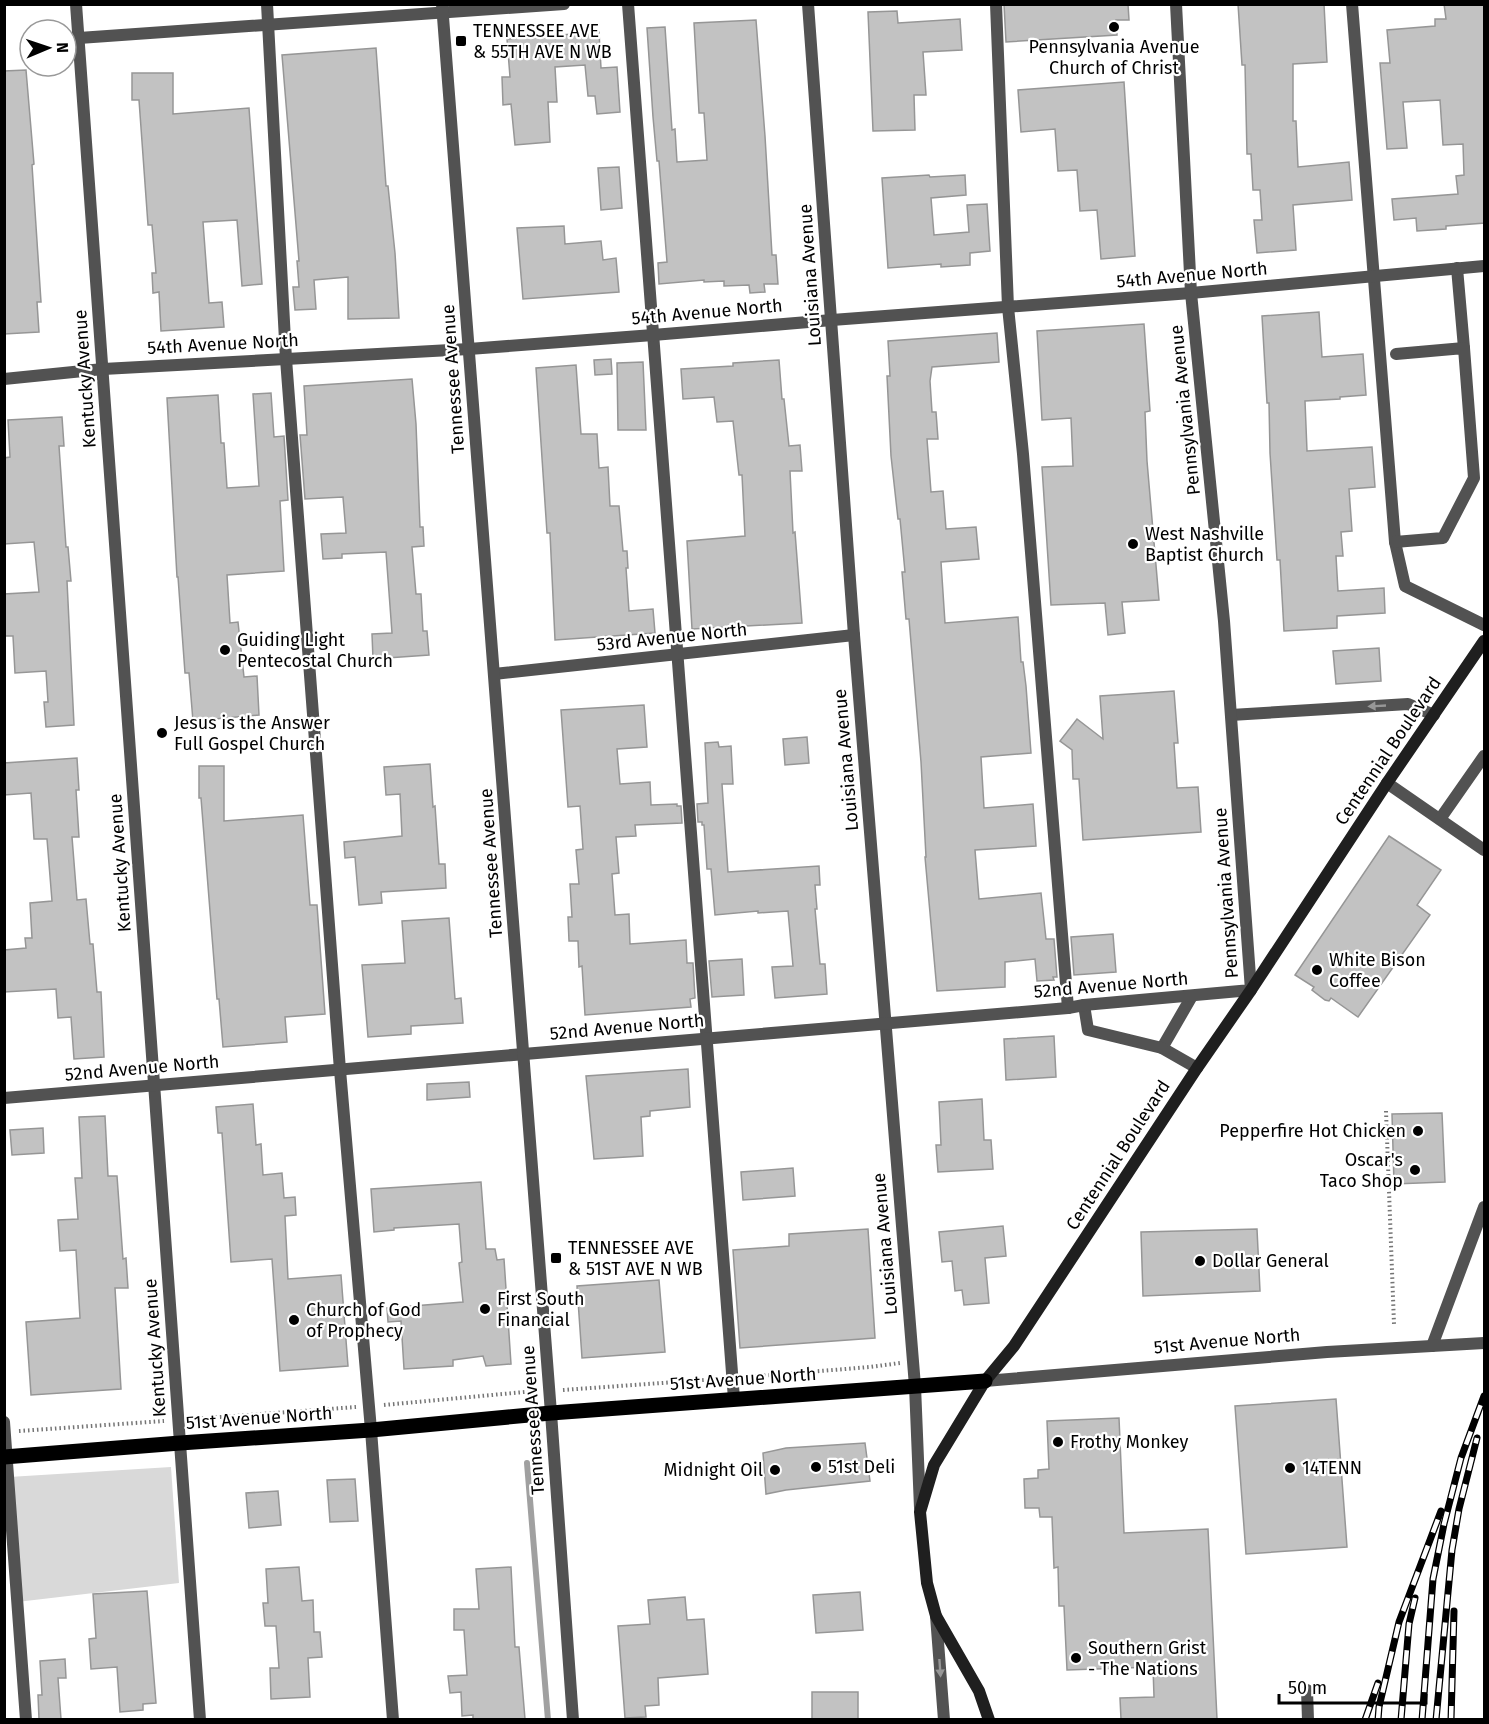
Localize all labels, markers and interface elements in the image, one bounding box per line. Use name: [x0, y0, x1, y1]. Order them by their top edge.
north arrow: [18, 18, 78, 78]
place label: TENNESSEE AVE & 55TH AVE N WB: [473, 20, 612, 63]
marker: Pennsylvania Avenue Church of Christ: [1107, 20, 1121, 34]
marker: TENNESSEE AVE & 55TH AVE N WB: [454, 34, 468, 48]
place label: Pennsylvania Avenue Church of Christ: [1028, 36, 1200, 79]
text: N: [53, 42, 72, 53]
street label: Louisiana Avenue: [794, 203, 826, 347]
street label: 54th Avenue North: [1115, 257, 1269, 293]
street label: 54th Avenue North: [630, 294, 784, 330]
street label: Tennessee Avenue: [437, 304, 469, 454]
street label: Kentucky Avenue: [69, 309, 101, 449]
street label: Pennsylvania Avenue: [1165, 324, 1205, 496]
street label: 54th Avenue North: [147, 329, 299, 359]
place label: West Nashville Baptist Church: [1145, 523, 1264, 566]
marker: West Nashville Baptist Church: [1126, 537, 1140, 551]
street label: 53rd Avenue North: [596, 618, 748, 656]
place label: Guiding Light Pentecostal Church: [237, 629, 393, 672]
marker: Guiding Light Pentecostal Church: [218, 643, 232, 657]
street label: Centennial Boulevard: [1330, 673, 1446, 829]
street label: Louisiana Avenue: [829, 688, 863, 832]
one-way arrow: [1368, 701, 1387, 711]
place label: Jesus is the Answer Full Gospel Church: [174, 712, 330, 755]
marker: Jesus is the Answer Full Gospel Church: [155, 726, 169, 740]
street label: Tennessee Avenue: [475, 788, 507, 938]
street label: Kentucky Avenue: [104, 793, 136, 933]
street label: Pennsylvania Avenue: [1209, 807, 1243, 979]
place label: White Bison Coffee: [1329, 949, 1426, 992]
marker: White Bison Coffee: [1310, 963, 1324, 977]
street label: 52nd Avenue North: [1033, 967, 1189, 1003]
street label: 52nd Avenue North: [549, 1009, 705, 1045]
street label: 52nd Avenue North: [64, 1050, 220, 1086]
street label: Centennial Boulevard: [1061, 1076, 1175, 1234]
place label: Pepperfire Hot Chicken: [1219, 1120, 1406, 1142]
marker: Pepperfire Hot Chicken: [1411, 1124, 1425, 1138]
place label: Oscar's Taco Shop: [1320, 1149, 1403, 1192]
marker: Oscar's Taco Shop: [1408, 1163, 1422, 1177]
street label: Louisiana Avenue: [868, 1172, 902, 1316]
place label: TENNESSEE AVE & 51ST AVE N WB: [568, 1237, 703, 1280]
place label: Dollar General: [1212, 1250, 1329, 1272]
marker: TENNESSEE AVE & 51ST AVE N WB: [549, 1251, 563, 1265]
marker: Dollar General: [1193, 1254, 1207, 1268]
street label: Kentucky Avenue: [139, 1278, 171, 1418]
place label: First South Financial: [497, 1288, 584, 1331]
place label: Church of God of Prophecy: [306, 1299, 421, 1342]
marker: First South Financial: [478, 1302, 492, 1316]
marker: Church of God of Prophecy: [287, 1313, 301, 1327]
street label: 51st Avenue North: [1153, 1324, 1301, 1358]
street label: Tennessee Avenue: [517, 1345, 549, 1495]
street label: 51st Avenue North: [669, 1363, 817, 1395]
street label: 51st Avenue North: [185, 1402, 333, 1434]
place label: Frothy Monkey: [1070, 1431, 1189, 1453]
marker: Frothy Monkey: [1051, 1435, 1065, 1449]
place label: 51st Deli: [828, 1456, 895, 1478]
place label: 14TENN: [1302, 1457, 1362, 1479]
place label: Midnight Oil: [664, 1459, 763, 1481]
marker: 51st Deli: [809, 1460, 823, 1474]
marker: 14TENN: [1283, 1461, 1297, 1475]
marker: Midnight Oil: [768, 1463, 782, 1477]
place label: Southern Grist - The Nations: [1088, 1637, 1207, 1680]
marker: Southern Grist - The Nations: [1069, 1651, 1083, 1665]
one-way arrow: [935, 1658, 945, 1677]
scale bar: [1279, 1667, 1426, 1705]
text: 50 m: [1288, 1677, 1327, 1699]

